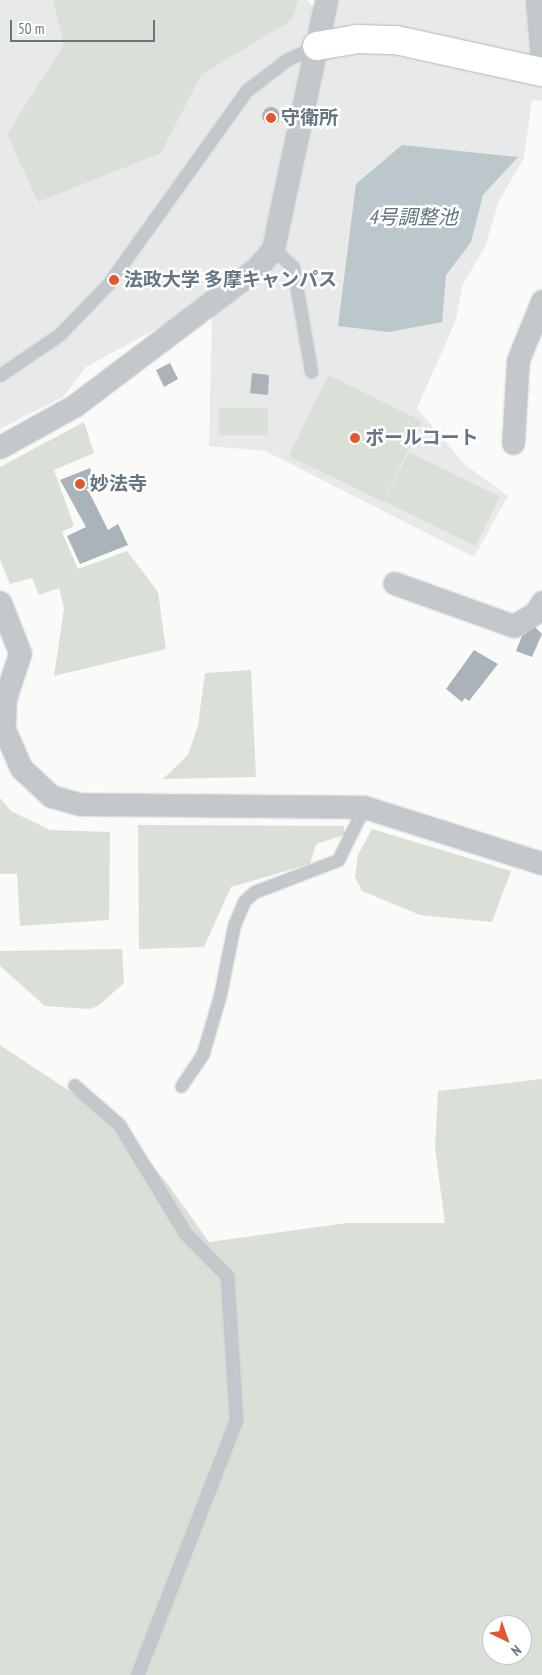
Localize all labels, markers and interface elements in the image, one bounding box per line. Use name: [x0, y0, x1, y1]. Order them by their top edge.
scale bar: [12, 10, 158, 42]
text: 50 m: [18, 19, 44, 38]
place label: 守衛所: [281, 107, 338, 129]
marker: 守衛所: [265, 112, 277, 124]
water label: 4号調整池: [369, 205, 457, 229]
place label: 法政大学 多摩キャンパス: [124, 269, 337, 291]
marker: 法政大学 多摩キャンパス: [108, 274, 120, 286]
place label: ボールコート: [365, 427, 479, 449]
marker: ボールコート: [349, 432, 361, 444]
place label: 妙法寺: [90, 473, 147, 495]
marker: 妙法寺: [74, 478, 86, 490]
north arrow: [482, 1615, 532, 1665]
text: N: [508, 1641, 525, 1660]

